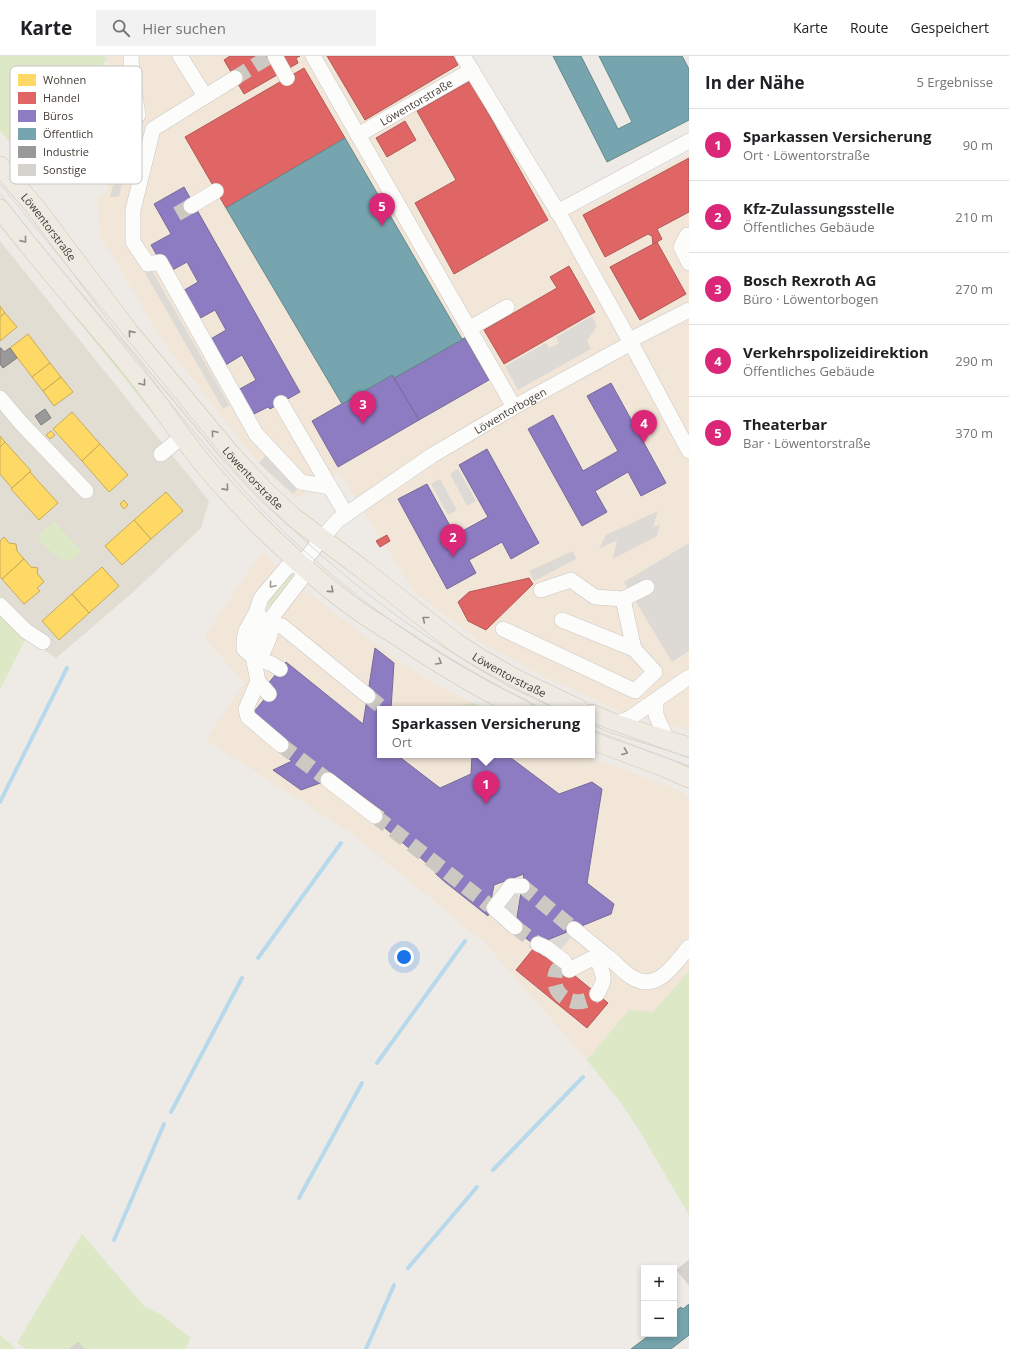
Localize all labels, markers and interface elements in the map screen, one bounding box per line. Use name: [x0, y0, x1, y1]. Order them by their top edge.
search box: [96, 10, 376, 46]
text: Karte: [20, 15, 72, 41]
icon: search: [110, 17, 132, 39]
text: Hier suchen: [142, 18, 226, 38]
text: Karte: [793, 18, 828, 37]
text: Route: [850, 18, 888, 37]
text: Gespeichert: [910, 18, 989, 37]
legend: [10, 66, 142, 184]
text: In der Nähe: [705, 71, 804, 94]
text: Wohnen: [43, 72, 86, 87]
text: 5 Ergebnisse: [916, 73, 993, 91]
street label: Löwentorstraße: [377, 75, 455, 129]
text: Handel: [43, 90, 80, 105]
text: Büros: [43, 108, 73, 123]
text: Öffentlich: [43, 126, 93, 141]
text: Sparkassen Versicherung: [743, 126, 931, 146]
text: 1: [714, 136, 722, 154]
text: 90 m: [963, 136, 993, 154]
text: Industrie: [43, 144, 89, 159]
text: Ort · Löwentorstraße: [743, 146, 870, 164]
text: Sonstige: [43, 162, 86, 177]
street label: Löwentorstraße: [18, 189, 80, 263]
pin: 5: [369, 193, 395, 226]
text: Kfz-Zulassungsstelle: [743, 198, 895, 218]
text: 2: [714, 208, 722, 226]
text: 210 m: [955, 208, 993, 226]
text: Öffentliches Gebäude: [743, 218, 875, 236]
one-way arrow: [19, 236, 26, 243]
text: Bosch Rexroth AG: [743, 270, 876, 290]
text: 3: [714, 280, 722, 298]
text: 270 m: [955, 280, 993, 298]
text: Büro · Löwentorbogen: [743, 290, 879, 308]
one-way arrow: [128, 331, 135, 338]
text: Verkehrspolizeidirektion: [743, 342, 929, 362]
text: 4: [714, 352, 722, 370]
text: 290 m: [955, 352, 993, 370]
text: Öffentliches Gebäude: [743, 362, 875, 380]
one-way arrow: [138, 379, 145, 386]
street label: Löwentorbogen: [471, 383, 549, 437]
pin: 3: [350, 391, 376, 424]
pin: 4: [631, 410, 657, 443]
text: Theaterbar: [743, 414, 827, 434]
text: 5: [714, 424, 722, 442]
text: 370 m: [955, 424, 993, 442]
one-way arrow: [211, 431, 218, 438]
text: Bar · Löwentorstraße: [743, 434, 871, 452]
street label: Löwentorstraße: [220, 443, 287, 512]
one-way arrow: [221, 483, 228, 491]
pin: 2: [440, 524, 466, 557]
one-way arrow: [269, 581, 276, 588]
one-way arrow: [327, 585, 334, 592]
one-way arrow: [423, 616, 430, 623]
street label: Löwentorstraße: [470, 648, 549, 700]
one-way arrow: [435, 658, 442, 665]
popup: [377, 706, 595, 758]
text: Sparkassen Versicherung: [392, 713, 580, 733]
text: Ort: [392, 733, 412, 751]
one-way arrow: [622, 748, 629, 756]
pin: 1: [473, 771, 499, 804]
your location: [394, 947, 414, 967]
map controls: [641, 1265, 677, 1337]
button: +: [641, 1265, 677, 1301]
button: −: [641, 1301, 677, 1337]

